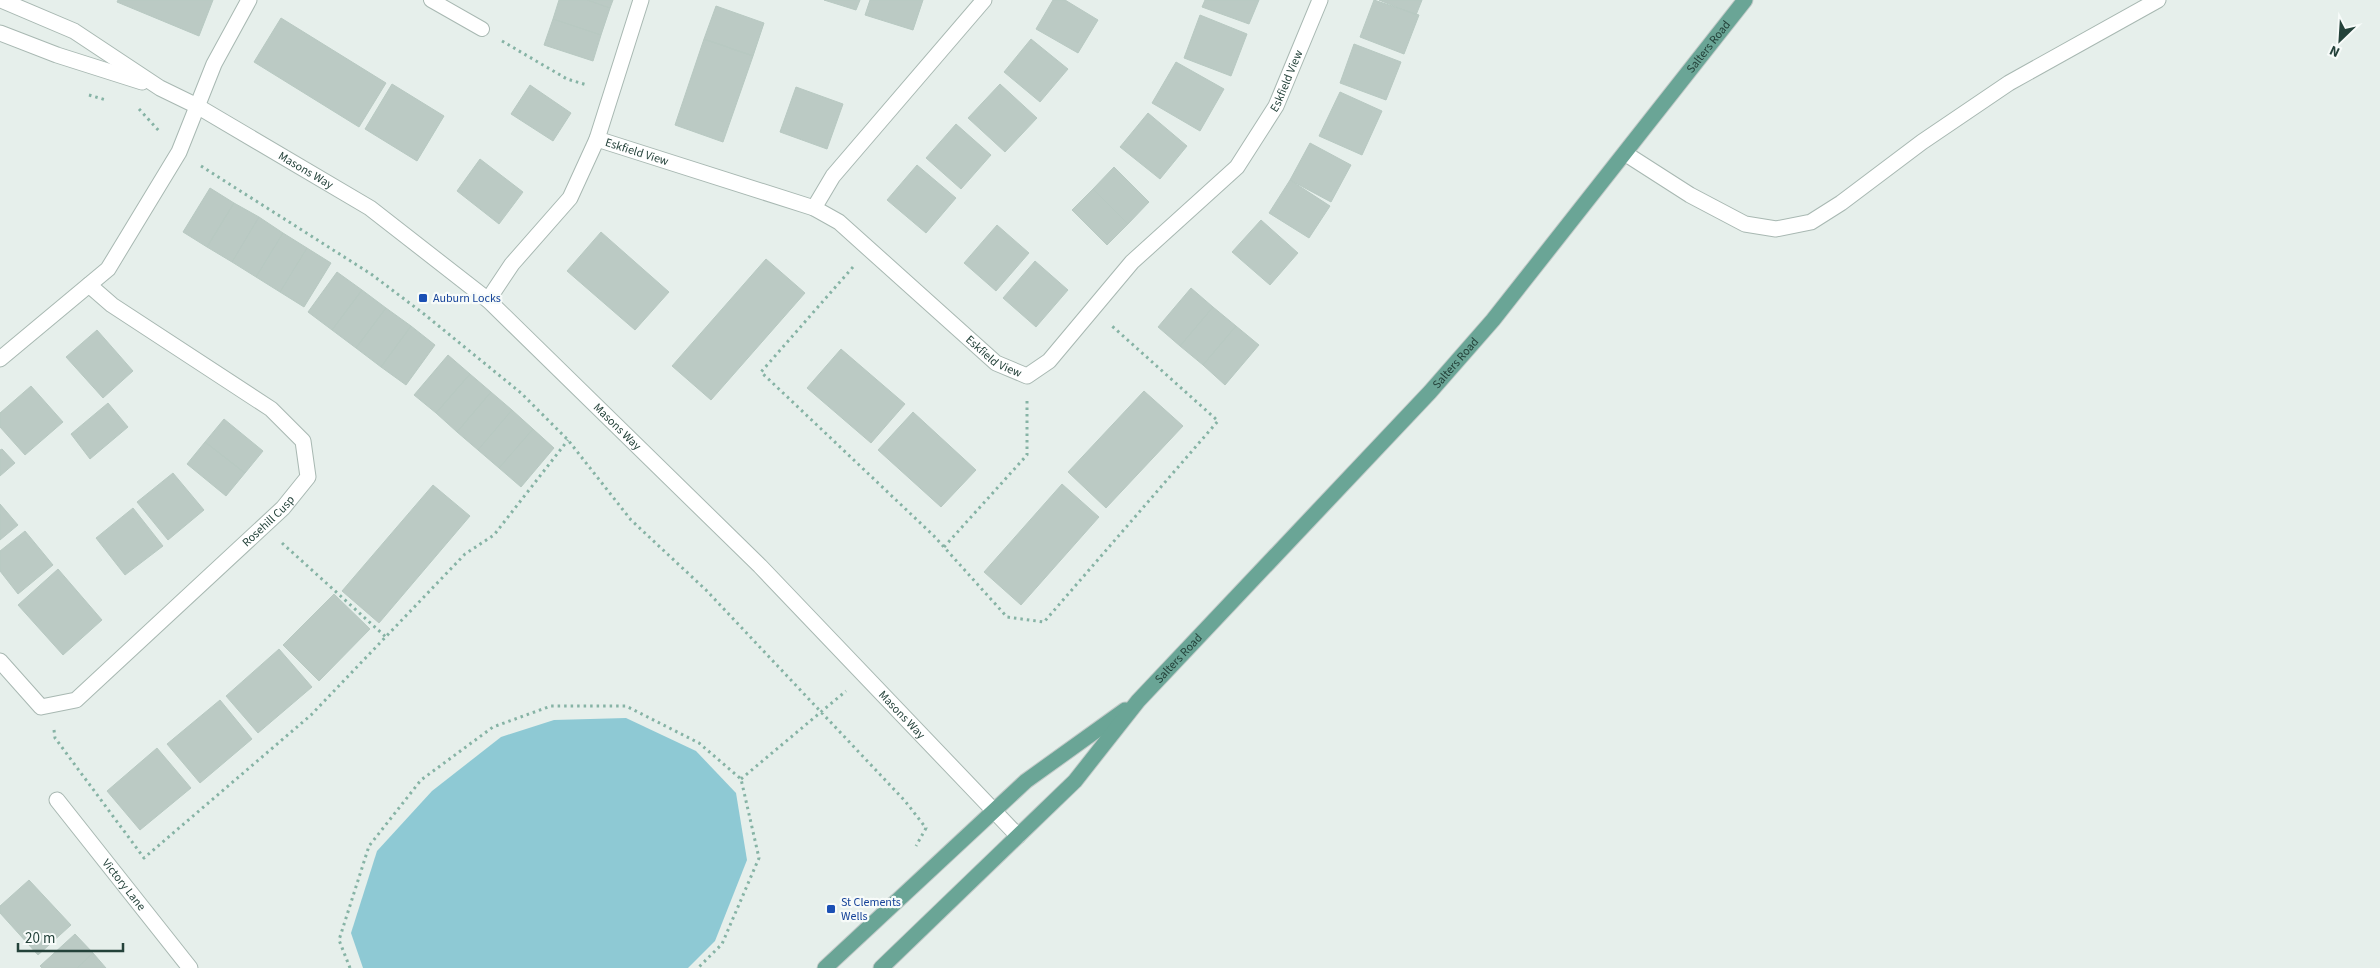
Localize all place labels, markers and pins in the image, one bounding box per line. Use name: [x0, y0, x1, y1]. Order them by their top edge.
place label: Auburn Locks: [433, 290, 501, 307]
marker: Auburn Locks: [417, 292, 429, 304]
place label: St Clements Wells: [841, 894, 901, 925]
marker: St Clements Wells: [825, 903, 837, 915]

